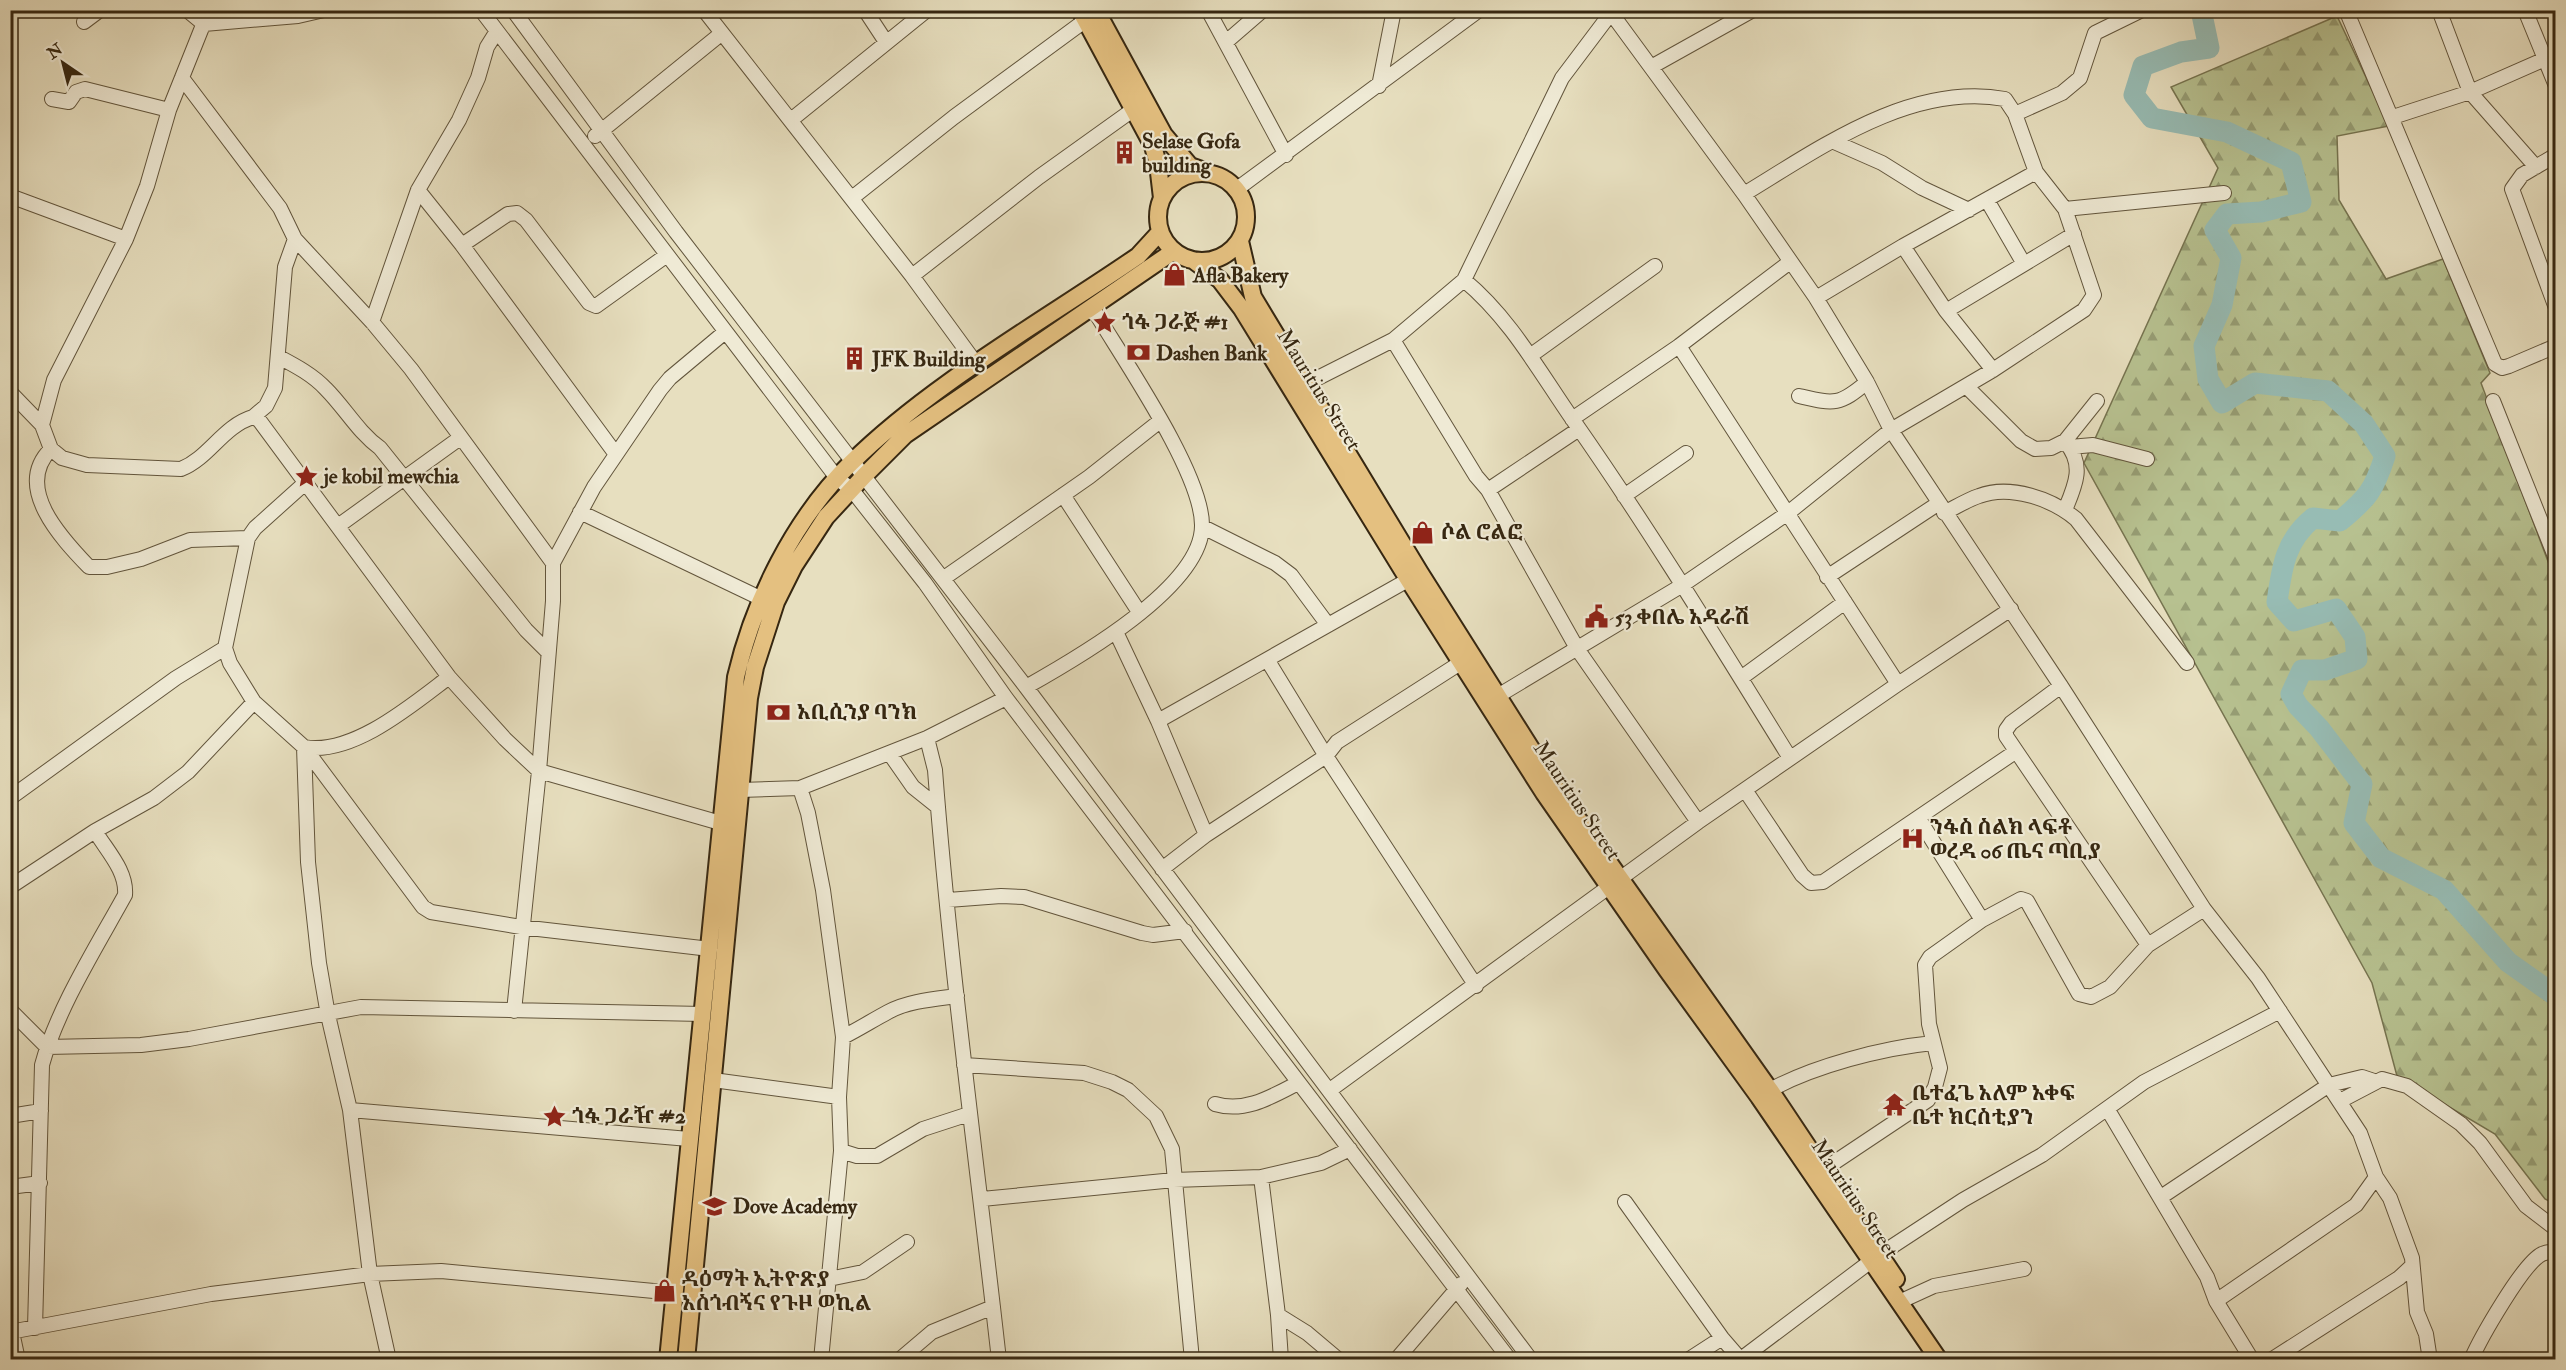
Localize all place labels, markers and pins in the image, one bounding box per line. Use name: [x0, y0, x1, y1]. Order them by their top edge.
place label: Selase Gofa building: [1141, 128, 1241, 179]
building icon: Selase Gofa building: [1111, 140, 1137, 166]
shop icon: Afla Bakery: [1162, 262, 1188, 288]
place label: Afla Bakery: [1192, 262, 1289, 289]
place icon: ጎፋ ጋራጅ #1: [1091, 309, 1117, 335]
place label: ጎፋ ጋራጅ #1: [1122, 309, 1228, 336]
bank icon: Dashen Bank: [1125, 340, 1151, 366]
place label: Dashen Bank: [1156, 340, 1268, 367]
building icon: JFK Building: [841, 346, 867, 372]
place label: JFK Building: [871, 346, 986, 373]
place icon: je kobil mewchia: [293, 463, 319, 489]
place label: je kobil mewchia: [320, 463, 460, 490]
shop icon: ሶል ሮልፎ: [1410, 519, 1436, 545]
place label: ሶል ሮልፎ: [1441, 519, 1523, 546]
public building icon: 53 ቀበሌ አዳራሽ: [1584, 604, 1610, 630]
place label: 53 ቀበሌ አዳራሽ: [1615, 604, 1750, 631]
bank icon: አቢሲንያ ባንክ: [766, 699, 792, 725]
place label: አቢሲንያ ባንክ: [797, 699, 917, 726]
place label: ንፋስ ስልክ ላፍቶ ወረዳ 06 ጤና ጣቢያ: [1930, 814, 2101, 865]
hospital icon: ንፋስ ስልክ ላፍቶ ወረዳ 06 ጤና ጣቢያ: [1899, 826, 1925, 852]
place label: ቤተፈጌ አለም አቀፍ ቤተ ክርስቲያን: [1912, 1080, 2075, 1131]
temple icon: ቤተፈጌ አለም አቀፍ ቤተ ክርስቲያን: [1881, 1092, 1907, 1118]
place icon: ጎፋ ጋራዥ #2: [541, 1103, 567, 1129]
place label: ጎፋ ጋራዥ #2: [572, 1103, 686, 1130]
school or university icon: Dove Academy: [702, 1193, 728, 1219]
place label: Dove Academy: [733, 1193, 858, 1220]
place label: ዳዕማት ኢትዮጽያ አስጎብኝና የጉዞ ወኪል: [682, 1266, 871, 1317]
shop icon: ዳዕማት ኢትዮጽያ አስጎብኝና የጉዞ ወኪል: [651, 1278, 677, 1304]

